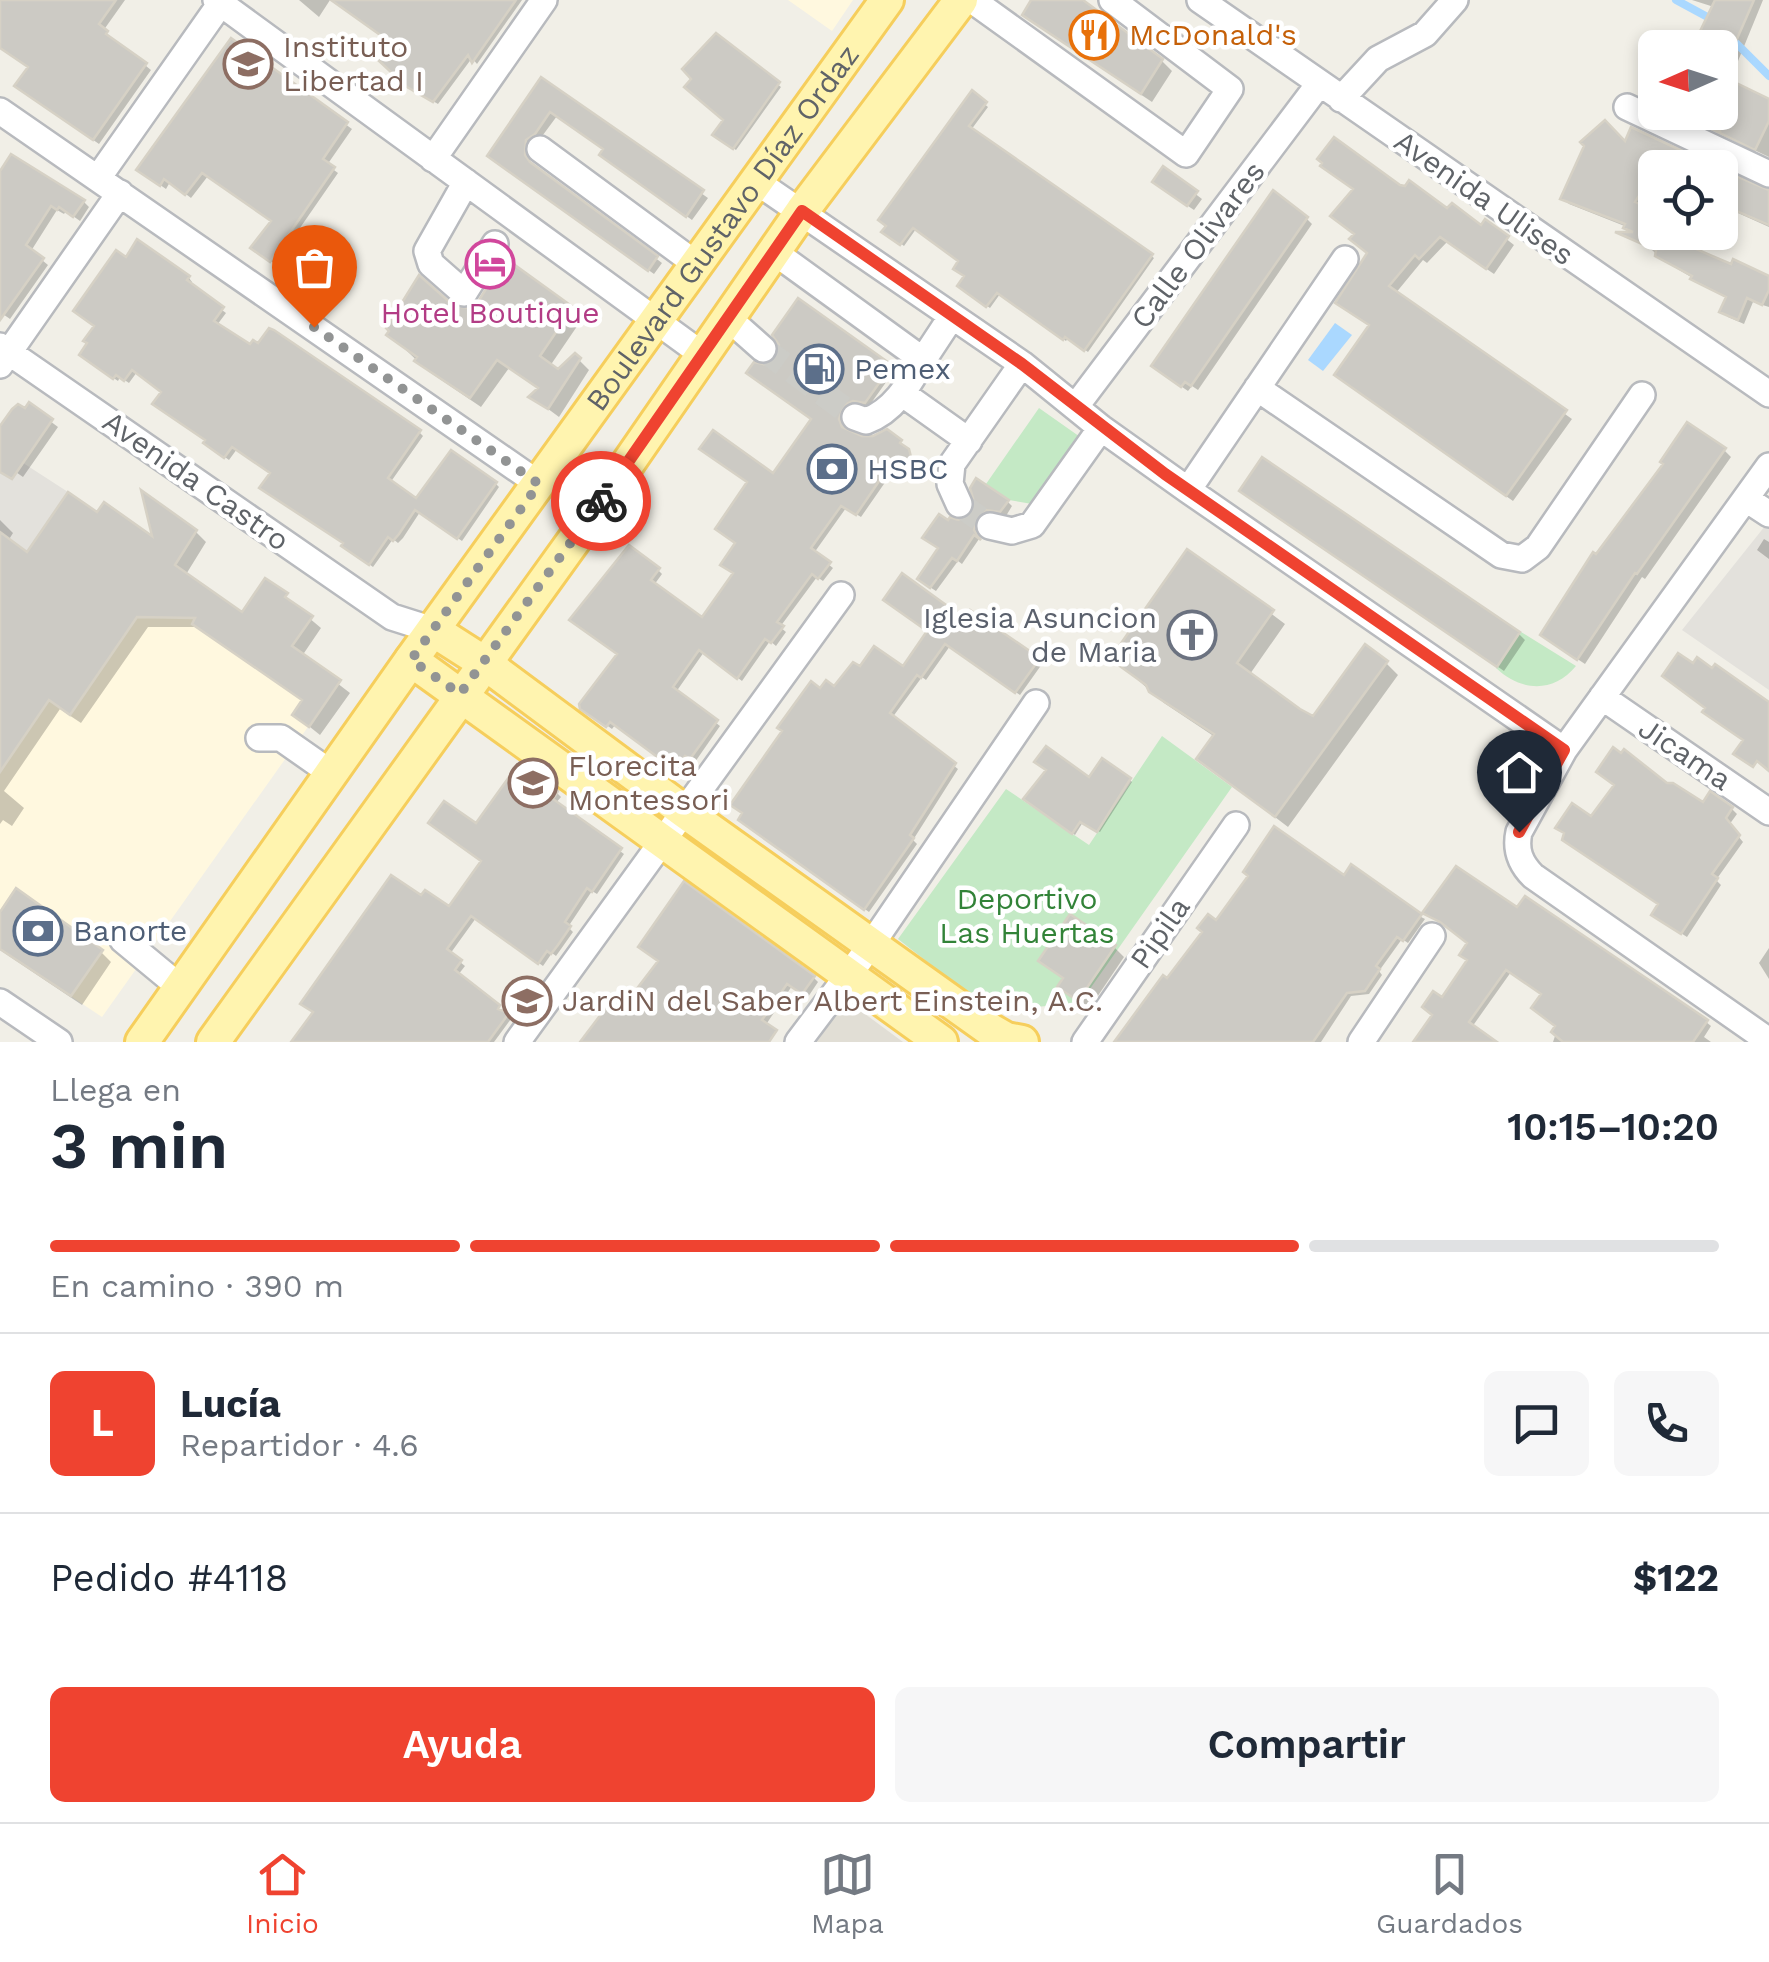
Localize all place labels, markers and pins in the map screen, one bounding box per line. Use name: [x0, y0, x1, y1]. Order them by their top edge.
restaurant icon: McDonald's: [1068, 9, 1120, 61]
place label: McDonald's: [1129, 17, 1297, 52]
place label: Instituto Libertad I: [283, 29, 424, 98]
school or university icon: Instituto Libertad I: [222, 38, 274, 90]
pin: [272, 225, 357, 328]
hotel icon: Hotel Boutique: [464, 238, 516, 290]
place label: Hotel Boutique: [380, 295, 600, 330]
fuel station icon: Pemex: [793, 343, 845, 395]
place label: Pemex: [854, 351, 951, 386]
bank icon: HSBC: [806, 443, 858, 495]
place label: HSBC: [867, 451, 948, 486]
place label: Iglesia Asuncion de Maria: [923, 600, 1157, 669]
church icon: Iglesia Asuncion de Maria: [1166, 609, 1218, 661]
pin: [1477, 730, 1562, 833]
place label: Florecita Montessori: [568, 748, 729, 817]
school or university icon: Florecita Montessori: [507, 757, 559, 809]
bank icon: Banorte: [12, 905, 64, 957]
place label: Banorte: [73, 913, 187, 948]
school or university icon: JardiN del Saber Albert Einstein, A.C.: [501, 975, 553, 1027]
place label: JardiN del Saber Albert Einstein, A.C.: [562, 983, 1103, 1018]

